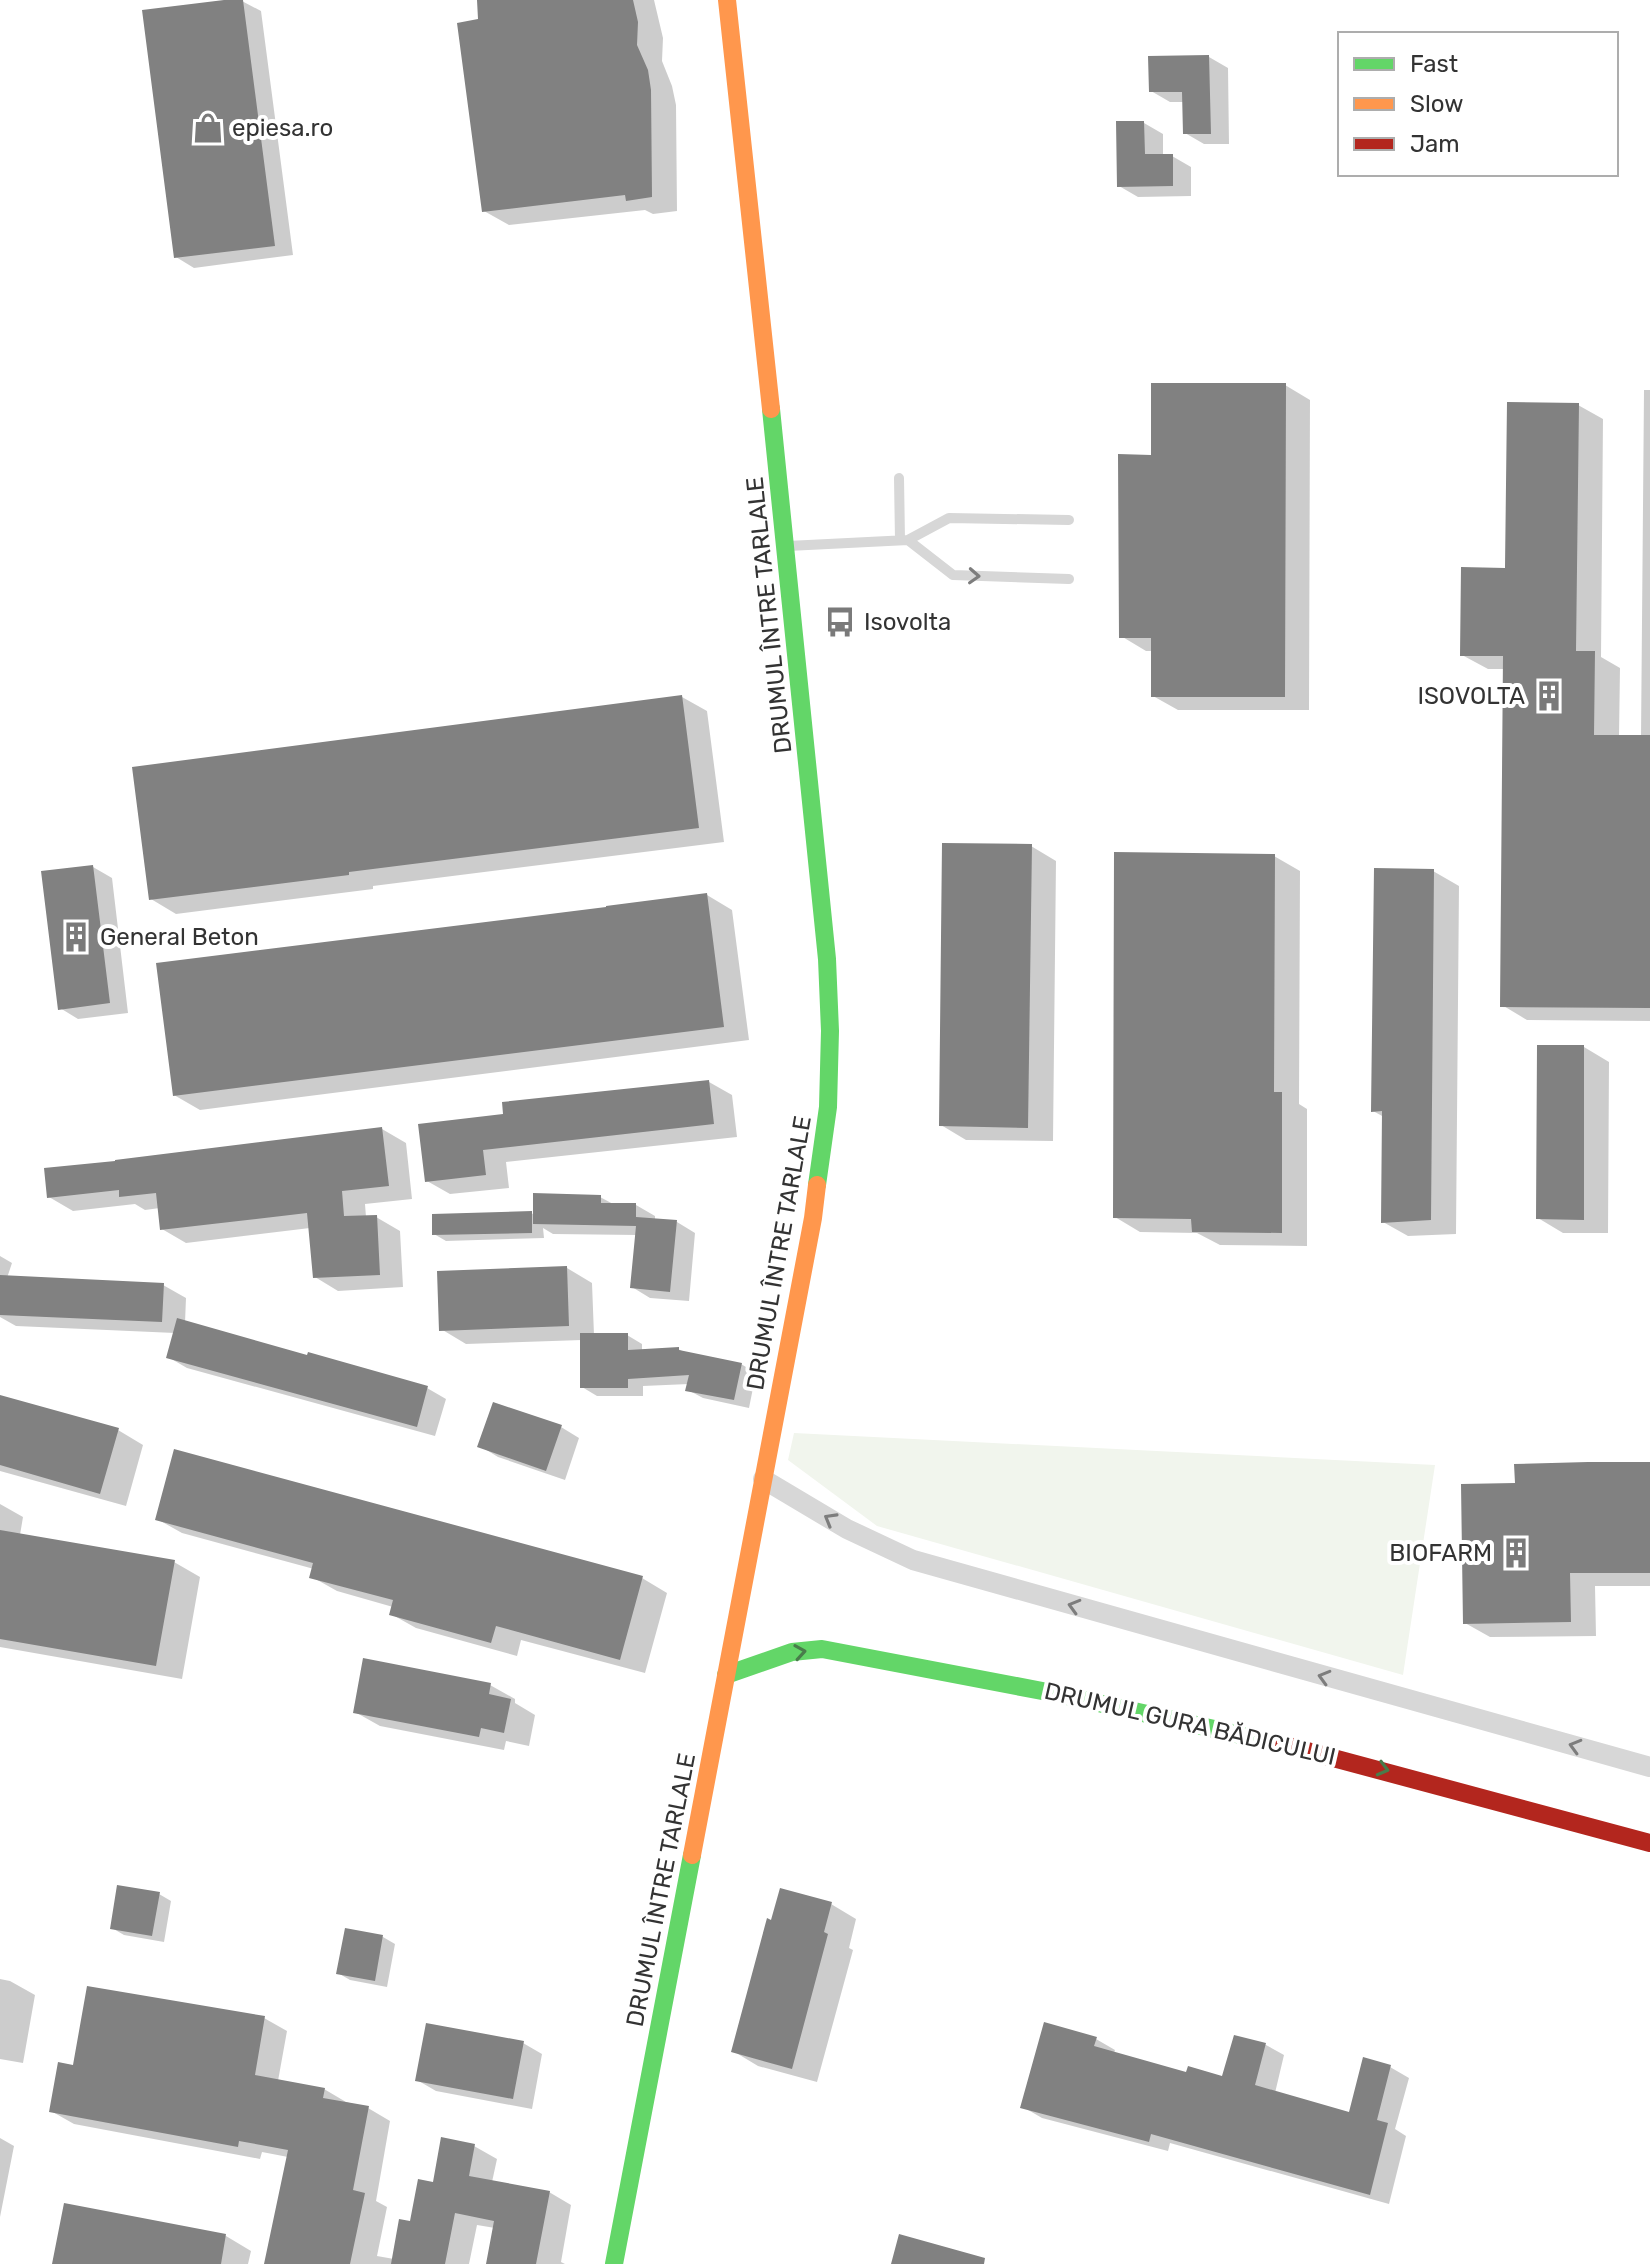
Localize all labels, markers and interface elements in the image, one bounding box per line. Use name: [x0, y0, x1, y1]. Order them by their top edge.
legend: [1338, 32, 1618, 176]
text: Fast: [1410, 50, 1458, 78]
text: Slow: [1410, 90, 1463, 118]
shop icon: epiesa.ro: [191, 111, 225, 145]
place label: epiesa.ro: [232, 114, 333, 142]
text: Jam: [1410, 130, 1460, 158]
street label: DRUMUL ÎNTRE TARLALE: [741, 475, 797, 755]
one-way arrow: [968, 567, 981, 584]
bus stop icon: Isovolta: [823, 605, 857, 639]
place label: Isovolta: [864, 608, 951, 636]
building icon: ISOVOLTA: [1532, 679, 1566, 713]
place label: ISOVOLTA: [1417, 682, 1525, 710]
building icon: General Beton: [59, 920, 93, 954]
place label: General Beton: [100, 923, 259, 951]
street label: DRUMUL ÎNTRE TARLALE: [741, 1114, 817, 1392]
one-way arrow: [824, 1513, 839, 1529]
building icon: BIOFARM: [1499, 1536, 1533, 1570]
place label: BIOFARM: [1389, 1539, 1492, 1567]
one-way arrow: [1068, 1599, 1082, 1615]
one-way arrow: [793, 1644, 807, 1661]
one-way arrow: [1318, 1670, 1332, 1686]
street label: DRUMUL GURA BĂDICULUI: [1042, 1677, 1338, 1771]
one-way arrow: [1569, 1738, 1582, 1755]
street label: DRUMUL ÎNTRE TARLALE: [621, 1751, 701, 2029]
one-way arrow: [1375, 1760, 1389, 1777]

